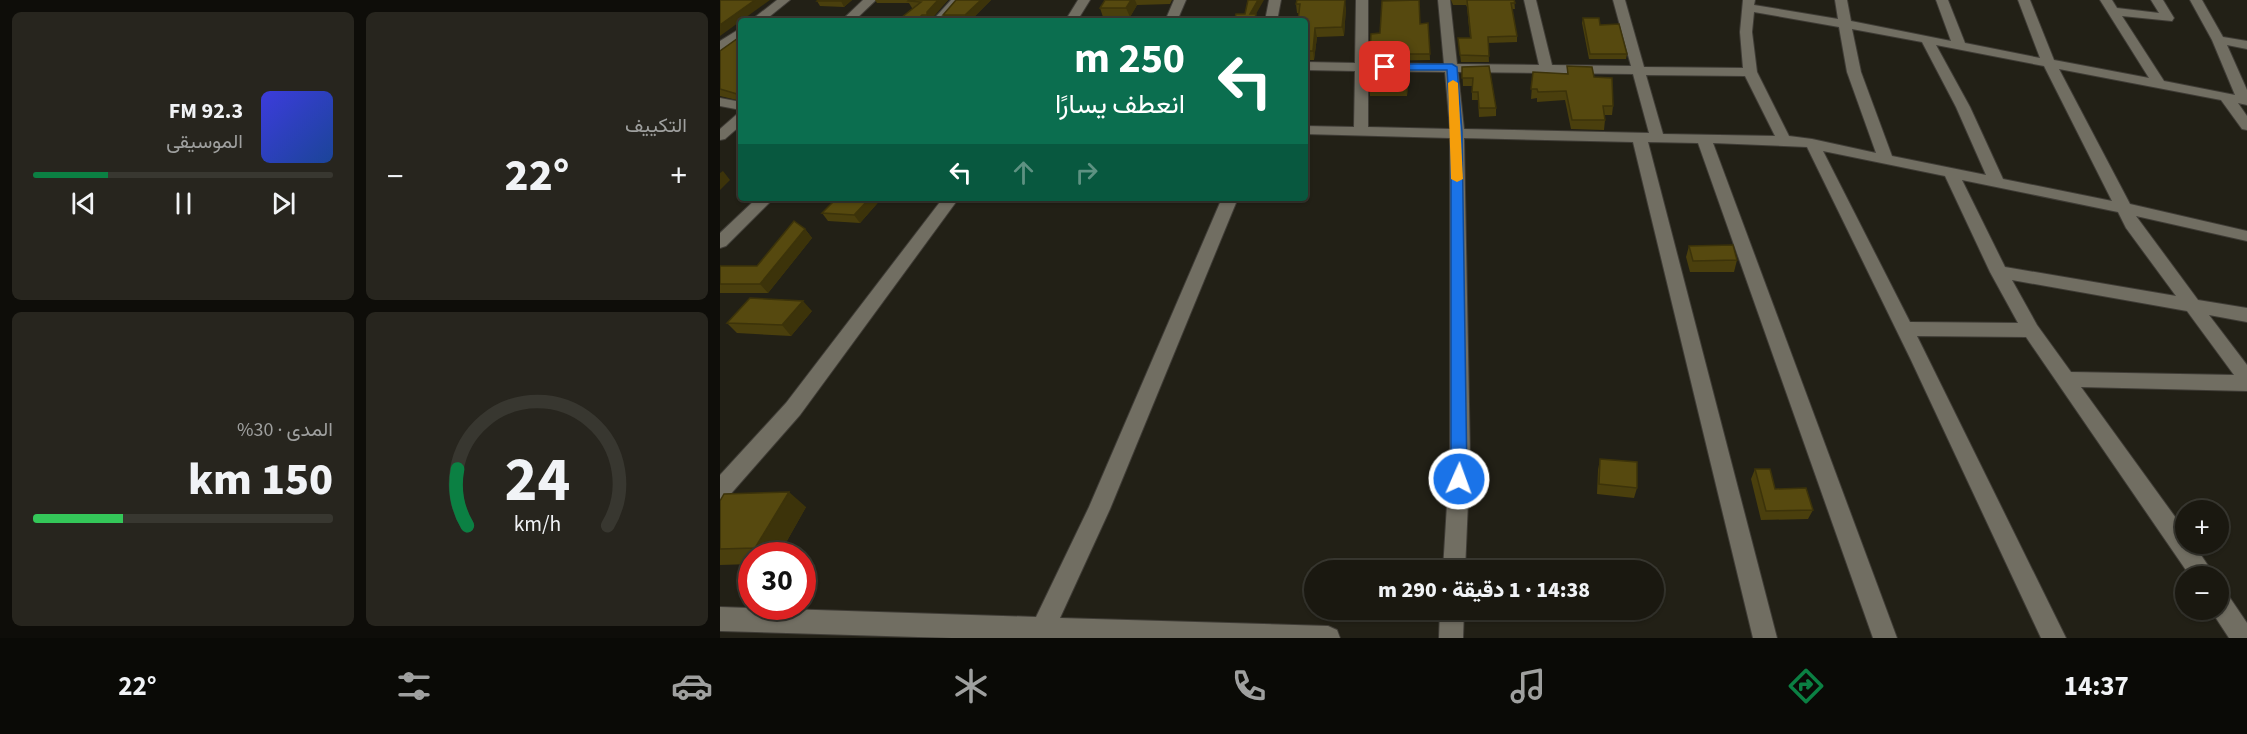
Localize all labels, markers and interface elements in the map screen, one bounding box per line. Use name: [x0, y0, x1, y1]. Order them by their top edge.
text: 250 m: [1074, 29, 1185, 89]
pin: [1359, 41, 1410, 92]
icon: left: [1206, 42, 1284, 120]
icon: arrive: [1368, 50, 1401, 83]
text: انعطف يسارًا: [1055, 85, 1185, 124]
text: 92.3 FM: [169, 95, 243, 127]
text: التكييف: [625, 112, 687, 140]
text: الموسيقى: [166, 128, 243, 156]
text: 22°: [505, 144, 569, 208]
text: −: [387, 153, 403, 200]
text: +: [671, 153, 687, 200]
icon: left: [944, 156, 977, 189]
icon: ahead: [1007, 156, 1040, 189]
icon: right: [1070, 156, 1103, 189]
icon: previous: [67, 187, 100, 220]
icon: pause: [167, 187, 200, 220]
icon: next: [267, 187, 300, 220]
text: المدى · 30%: [237, 416, 333, 444]
text: 24: [504, 436, 570, 525]
position arrow: [1427, 447, 1491, 511]
text: 150 km: [188, 448, 333, 512]
map controls: [2175, 500, 2229, 620]
button: +: [2175, 500, 2229, 554]
text: km/h: [513, 509, 561, 540]
speed limit sign: 30: [738, 542, 816, 620]
button: −: [2175, 566, 2229, 620]
text: 14:38 · 1 دقيقة · 290 m: [1378, 574, 1590, 606]
icon: filters: [393, 665, 435, 707]
icon: car: [671, 665, 713, 707]
icon: climate: [950, 665, 992, 707]
icon: phone: [1228, 665, 1270, 707]
icon: music: [1507, 665, 1549, 707]
icon: directions: [1785, 665, 1827, 707]
text: 22°: [118, 667, 157, 706]
text: 14:37: [2064, 667, 2129, 706]

